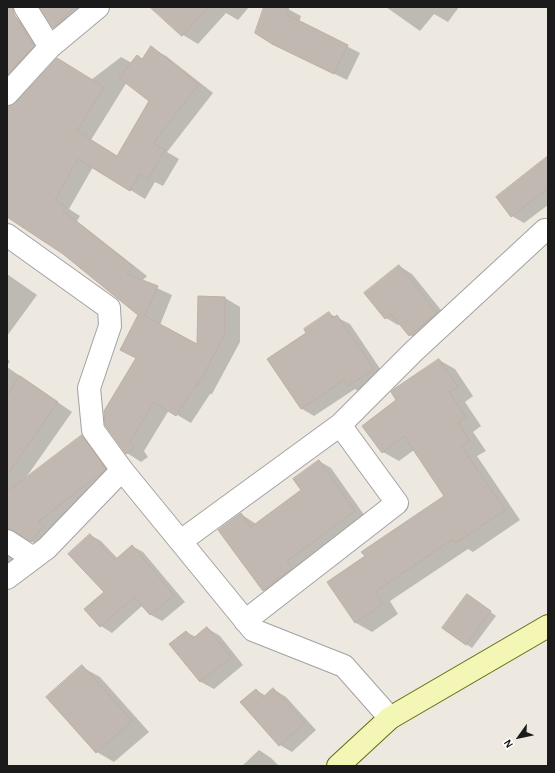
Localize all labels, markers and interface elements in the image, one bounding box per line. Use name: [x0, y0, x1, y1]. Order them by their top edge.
north arrow: [499, 717, 539, 757]
text: N: [502, 738, 515, 750]

